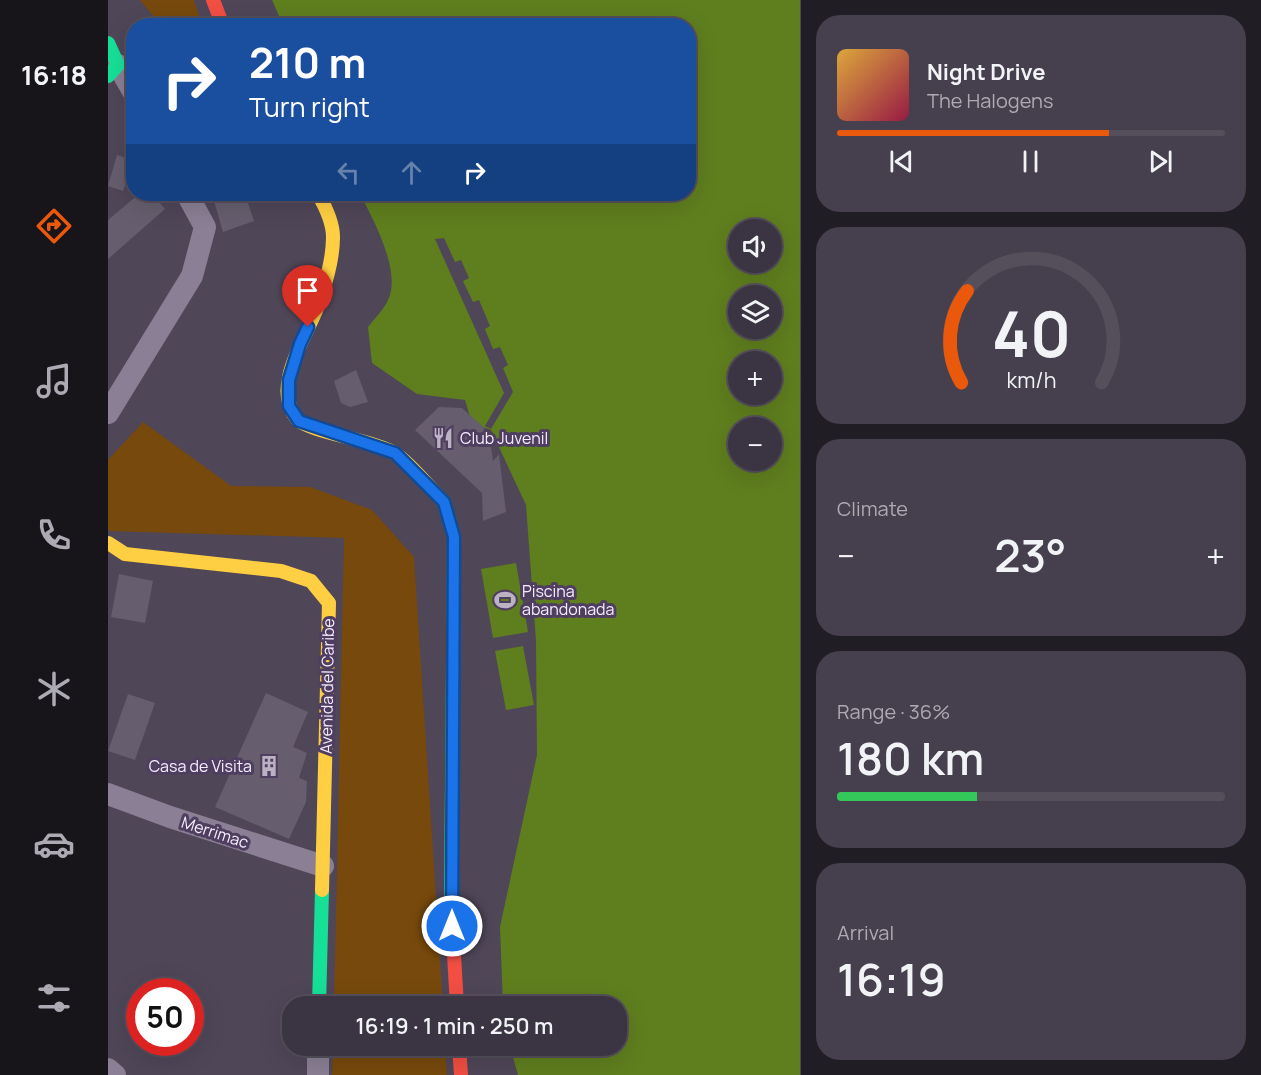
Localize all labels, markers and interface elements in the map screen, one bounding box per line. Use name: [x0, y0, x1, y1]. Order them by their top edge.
text: 210 m: [249, 33, 366, 91]
icon: right: [150, 42, 228, 120]
text: 16:18: [21, 56, 87, 93]
text: Night Drive: [927, 57, 1046, 87]
text: The Halogens: [927, 87, 1053, 114]
text: Turn right: [249, 88, 370, 125]
icon: previous: [885, 145, 918, 178]
icon: pause: [1014, 145, 1047, 178]
icon: next: [1144, 145, 1177, 178]
icon: left: [332, 156, 365, 189]
icon: ahead: [395, 156, 428, 189]
icon: right: [458, 156, 491, 189]
icon: directions: [33, 205, 75, 247]
map controls: [728, 219, 782, 471]
button: sound: [728, 219, 782, 273]
pin: [282, 265, 333, 327]
icon: arrive: [291, 274, 324, 307]
button: layers: [728, 285, 782, 339]
text: 40: [991, 290, 1071, 376]
button: +: [728, 351, 782, 405]
icon: music: [33, 360, 75, 402]
text: km/h: [1006, 365, 1056, 394]
button: −: [728, 417, 782, 471]
restaurant icon: Club Juvenil: [431, 426, 455, 450]
place label: Club Juvenil: [460, 427, 548, 449]
text: Climate: [837, 495, 908, 522]
icon: phone: [33, 514, 75, 556]
text: 23°: [994, 524, 1067, 586]
text: −: [837, 533, 855, 578]
text: +: [1206, 533, 1225, 578]
place label: Piscina abandonada: [522, 580, 614, 620]
sports icon: Piscina abandonada: [493, 588, 517, 612]
street label: Avenida del Caribe: [315, 618, 339, 754]
icon: climate: [33, 668, 75, 710]
text: Range · 36%: [837, 698, 950, 725]
text: 180 km: [837, 727, 984, 789]
building icon: Casa de Visita: [257, 754, 281, 778]
place label: Casa de Visita: [149, 755, 252, 777]
street label: Merrimac: [179, 811, 252, 853]
icon: car: [33, 823, 75, 865]
position arrow: [420, 894, 484, 958]
text: Arrival: [837, 919, 894, 946]
text: 16:19: [837, 948, 946, 1010]
icon: filters: [33, 977, 75, 1019]
speed limit sign: 50: [126, 978, 204, 1056]
text: 16:19 · 1 min · 250 m: [356, 1011, 554, 1041]

